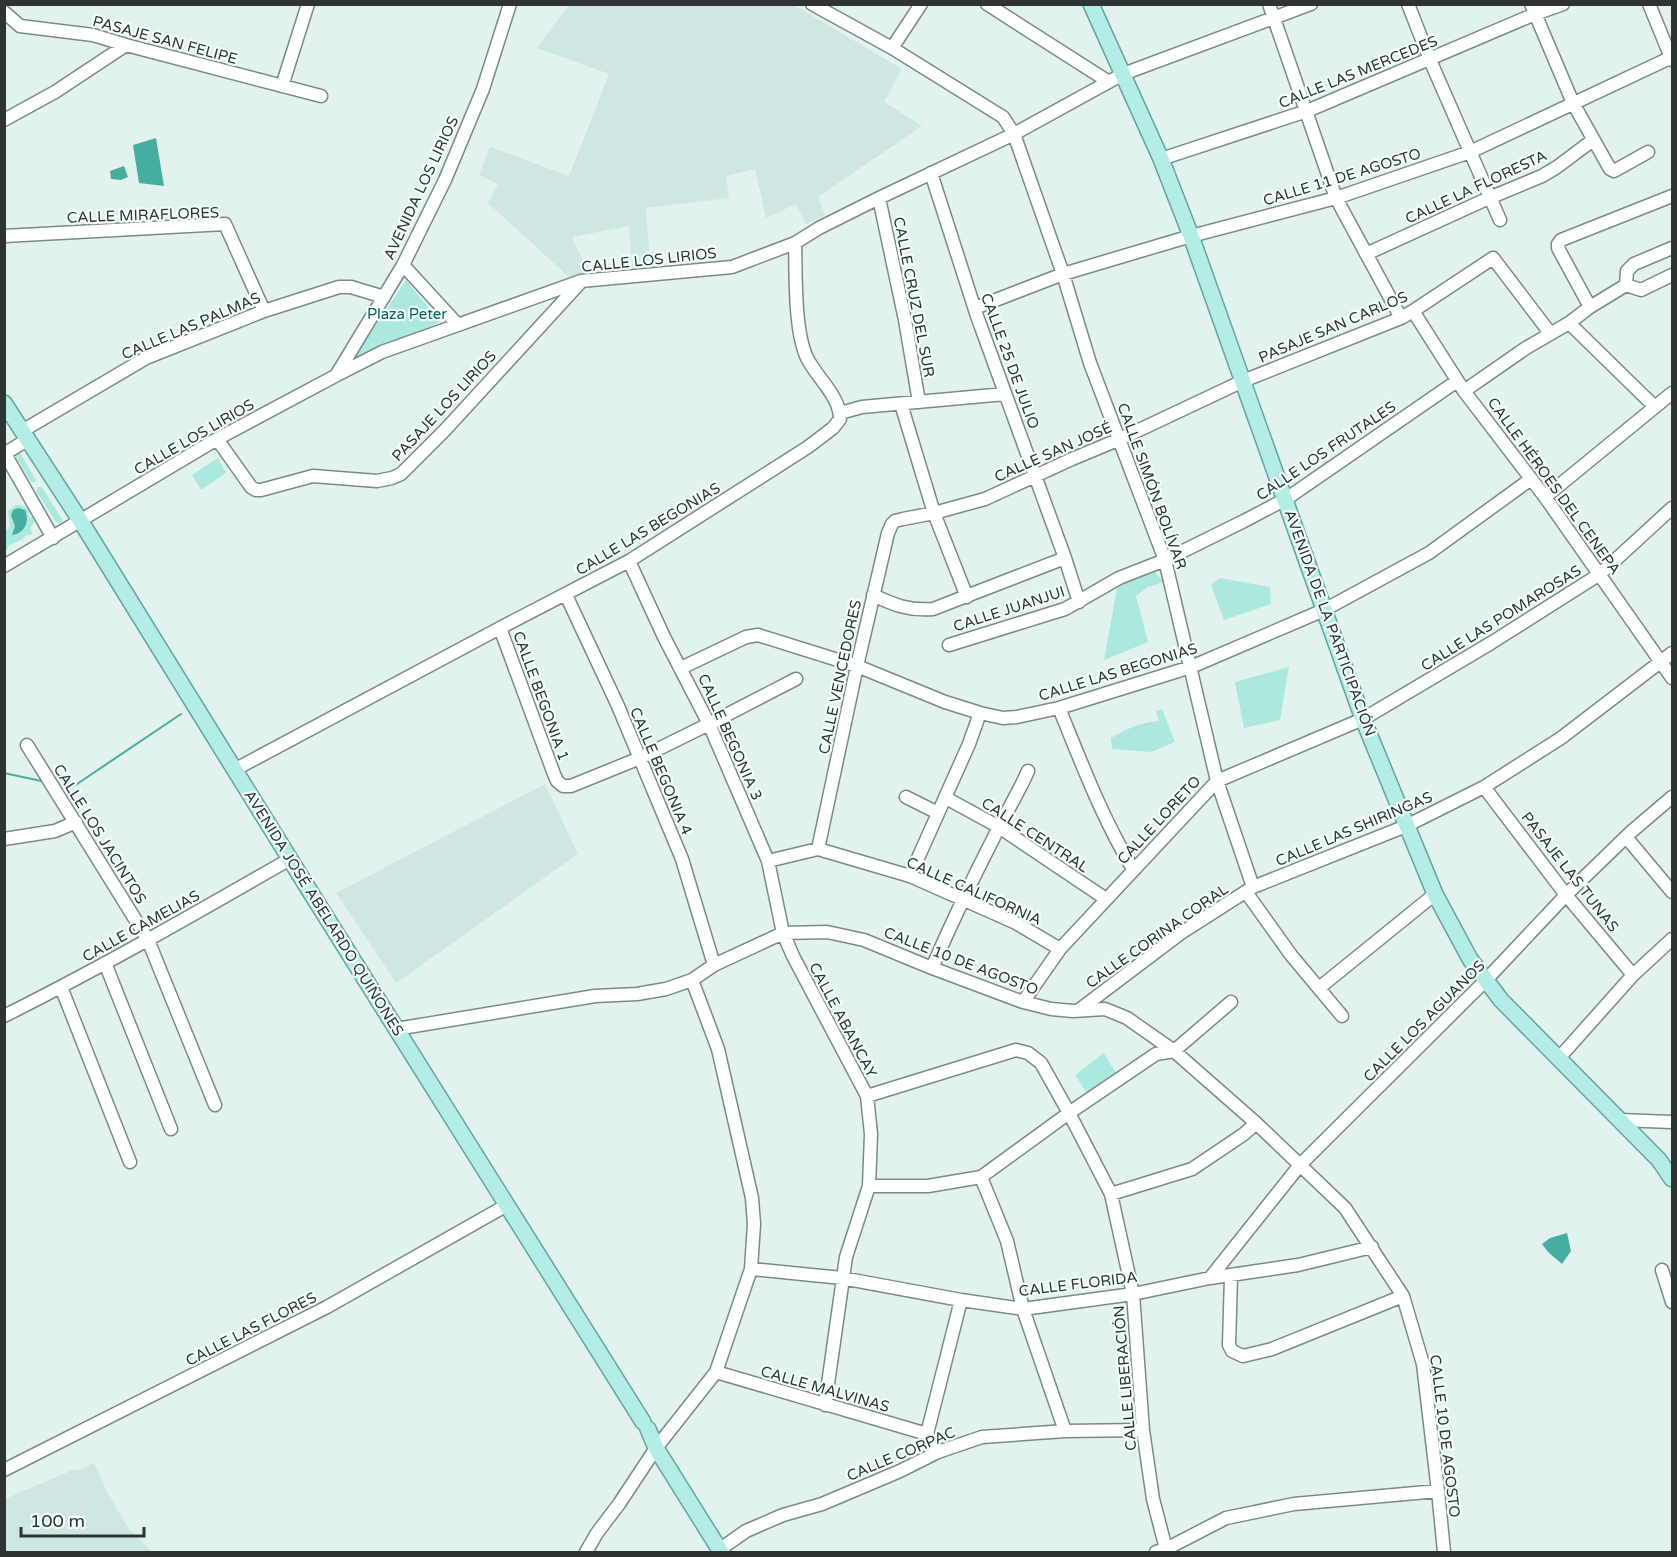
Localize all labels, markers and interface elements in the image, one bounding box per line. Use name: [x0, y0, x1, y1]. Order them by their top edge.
street label: PASAJE SAN FELIPE: [91, 12, 239, 68]
street label: CALLE LAS MERCEDES: [1276, 32, 1440, 112]
street label: AVENIDA LOS LIRIOS: [380, 113, 462, 263]
street label: CALLE 11 DE AGOSTO: [1261, 144, 1423, 210]
street label: CALLE LA FLORESTA: [1402, 146, 1550, 228]
street label: CALLE MIRAFLORES: [67, 203, 219, 227]
street label: CALLE CRUZ DEL SUR: [890, 215, 938, 379]
street label: CALLE LOS LIRIOS: [581, 244, 717, 276]
street label: PASAJE SAN CARLOS: [1256, 287, 1410, 367]
street label: CALLE LAS PALMAS: [119, 289, 263, 363]
street label: CALLE 25 DE JULIO: [977, 291, 1043, 431]
park label: Plaza Peter: [367, 305, 447, 323]
street label: PASAJE LOS LIRIOS: [388, 347, 500, 465]
street label: CALLE HÉROES DEL CENEPA: [1484, 394, 1624, 578]
street label: CALLE LOS LIRIOS: [131, 395, 257, 479]
street label: CALLE LOS FRUTALES: [1253, 398, 1399, 504]
street label: CALLE SIMÓN BOLÍVAR: [1114, 400, 1190, 572]
street label: CALLE SAN JOSÉ: [991, 418, 1115, 486]
street label: CALLE LAS BEGONIAS: [573, 479, 723, 579]
street label: AVENIDA DE LA PARTICIPACIÓN: [1281, 507, 1379, 739]
street label: CALLE LAS POMAROSAS: [1418, 561, 1584, 675]
street label: CALLE JUANJUI: [951, 582, 1067, 636]
street label: CALLE VENCEDORES: [815, 598, 865, 756]
street label: CALLE BEGONIA 1: [509, 629, 573, 763]
street label: CALLE LAS BEGONIAS: [1036, 639, 1200, 705]
street label: CALLE BEGONIA 3: [694, 671, 766, 803]
street label: CALLE BEGONIA 4: [626, 705, 696, 837]
street label: CALLE LOS JACINTOS: [50, 761, 150, 907]
street label: CALLE LORETO: [1113, 772, 1205, 868]
street label: AVENIDA JOSÉ ABELARDO QUIÑONES: [240, 787, 408, 1039]
street label: CALLE LAS SHIRINGAS: [1273, 788, 1435, 870]
street label: CALLE CENTRAL: [978, 794, 1092, 877]
street label: PASAJE LAS TUNAS: [1518, 808, 1622, 936]
street label: CALLE CALIFORNIA: [904, 853, 1044, 929]
street label: CALLE CORINA CORAL: [1082, 880, 1232, 992]
street label: CALLE CAMELIAS: [79, 886, 203, 966]
street label: CALLE 10 DE AGOSTO: [881, 923, 1041, 999]
street label: CALLE LOS AGUANOS: [1360, 957, 1488, 1085]
street label: CALLE ABANCAY: [805, 959, 881, 1081]
street label: CALLE FLORIDA: [1018, 1268, 1138, 1300]
street label: CALLE LAS FLORES: [183, 1288, 319, 1370]
street label: CALLE LIBERACIÓN: [1110, 1305, 1140, 1451]
street label: CALLE 10 DE AGOSTO: [1426, 1354, 1464, 1518]
street label: CALLE MALVINAS: [759, 1362, 891, 1416]
street label: CALLE CORPAC: [844, 1423, 958, 1485]
scale bar: [21, 1500, 144, 1538]
text: 100 m: [30, 1510, 85, 1532]

